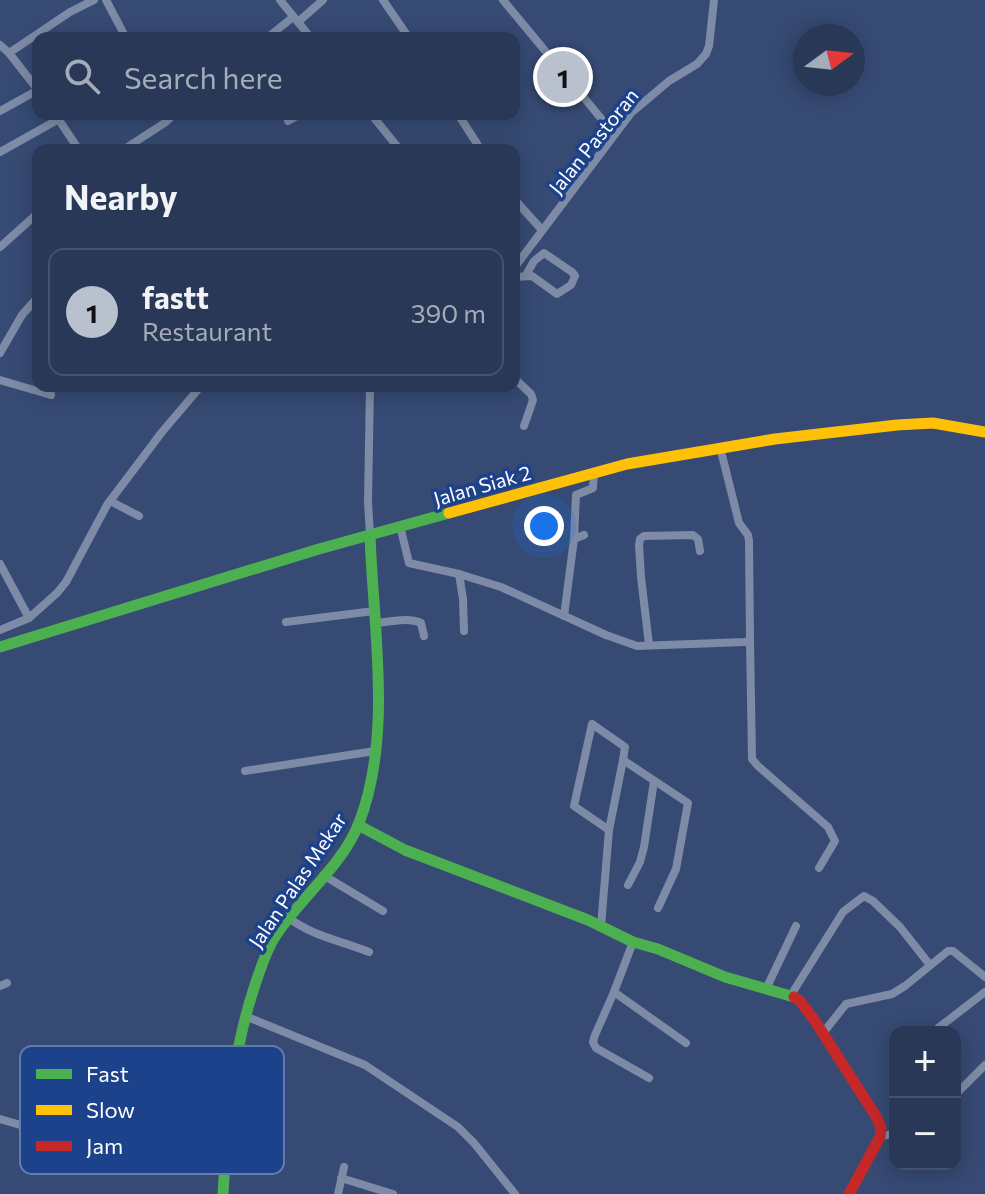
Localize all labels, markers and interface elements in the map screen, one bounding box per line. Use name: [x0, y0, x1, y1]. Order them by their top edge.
north arrow: [793, 24, 865, 96]
search box: [32, 32, 520, 120]
pin: 1: [537, 47, 589, 107]
icon: search: [60, 54, 104, 98]
text: Search here: [124, 58, 283, 95]
street label: Jalan Pastoran: [543, 83, 643, 199]
text: Nearby: [64, 175, 178, 217]
text: fastt: [142, 278, 209, 315]
text: 1: [86, 297, 98, 328]
text: 390 m: [411, 297, 486, 328]
text: Restaurant: [142, 315, 272, 346]
street label: Jalan Siak 2: [431, 460, 533, 510]
your location: [524, 506, 564, 546]
street label: Jalan Palas Mekar: [243, 808, 351, 952]
map controls: [889, 1026, 961, 1170]
button: +: [889, 1026, 961, 1098]
legend: [20, 1046, 284, 1174]
text: Fast: [86, 1060, 129, 1087]
text: Slow: [86, 1096, 135, 1123]
button: −: [889, 1098, 961, 1170]
text: Jam: [86, 1132, 123, 1159]

